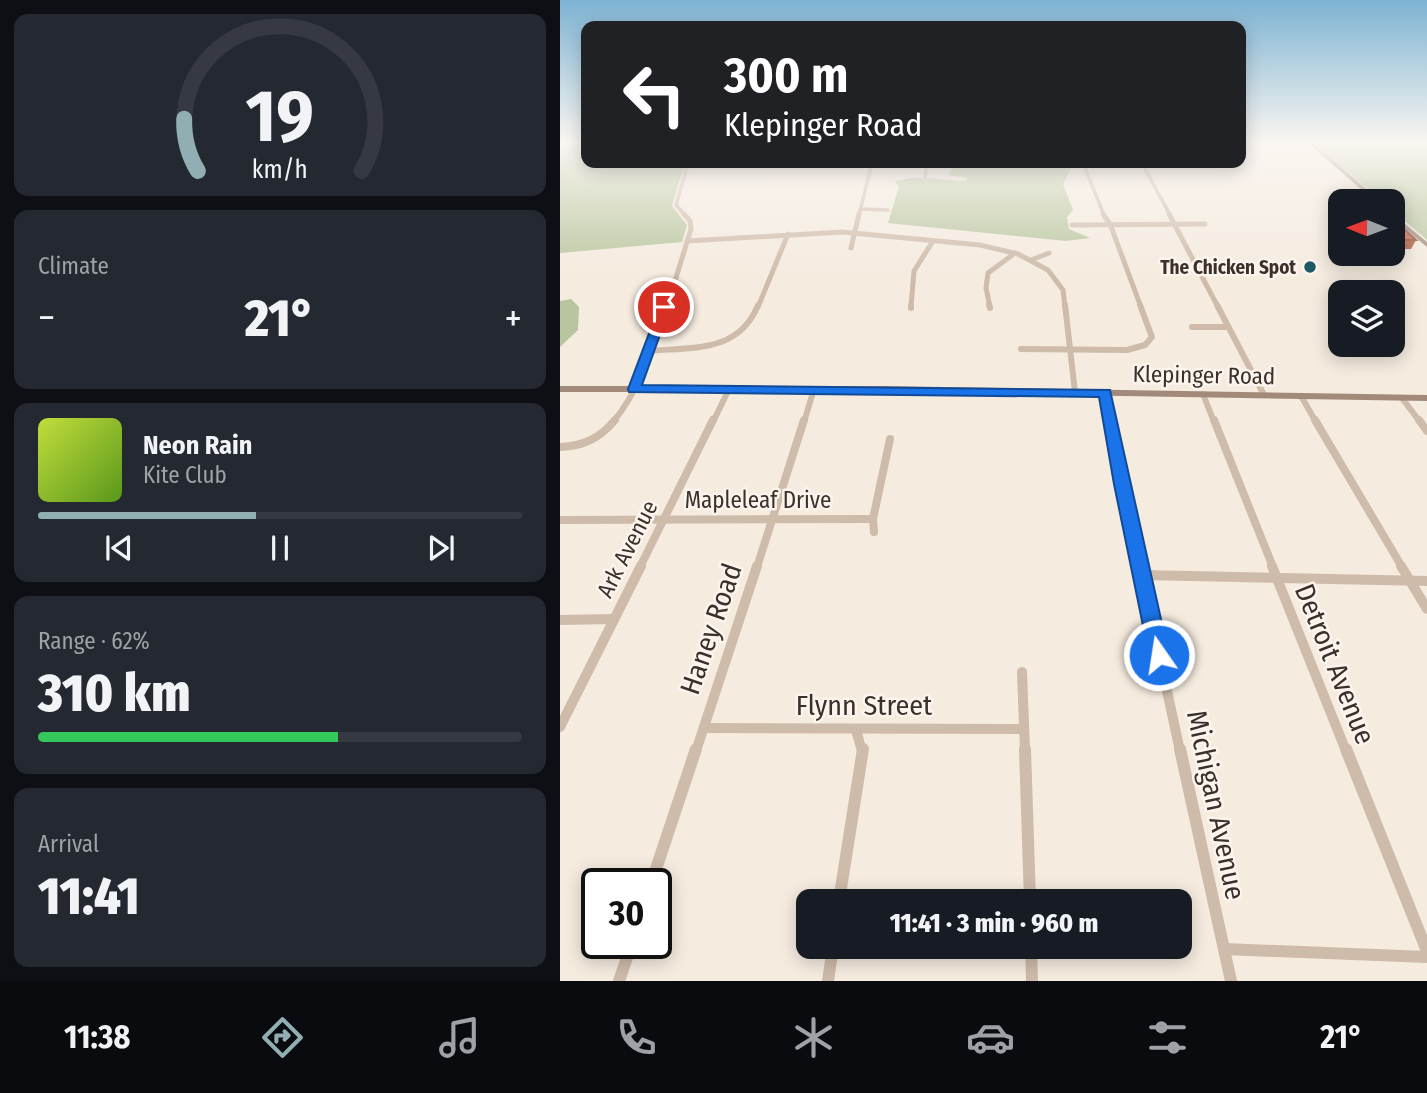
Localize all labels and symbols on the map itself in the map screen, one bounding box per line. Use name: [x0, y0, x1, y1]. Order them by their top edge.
north arrow: [1328, 189, 1405, 266]
place label: The Chicken Spot: [1160, 256, 1296, 279]
marker: The Chicken Spot: [1302, 259, 1318, 275]
pin: [634, 277, 694, 337]
street label: Klepinger Road: [1132, 360, 1276, 390]
street label: Mapleleaf Drive: [685, 486, 831, 514]
street label: Ark Avenue: [591, 496, 663, 602]
street label: Haney Road: [673, 559, 749, 699]
street label: Detroit Avenue: [1288, 579, 1382, 749]
position arrow: [1122, 618, 1196, 692]
street label: Flynn Street: [796, 689, 933, 722]
street label: Michigan Avenue: [1180, 707, 1252, 903]
speed limit sign: 30: [581, 868, 672, 959]

